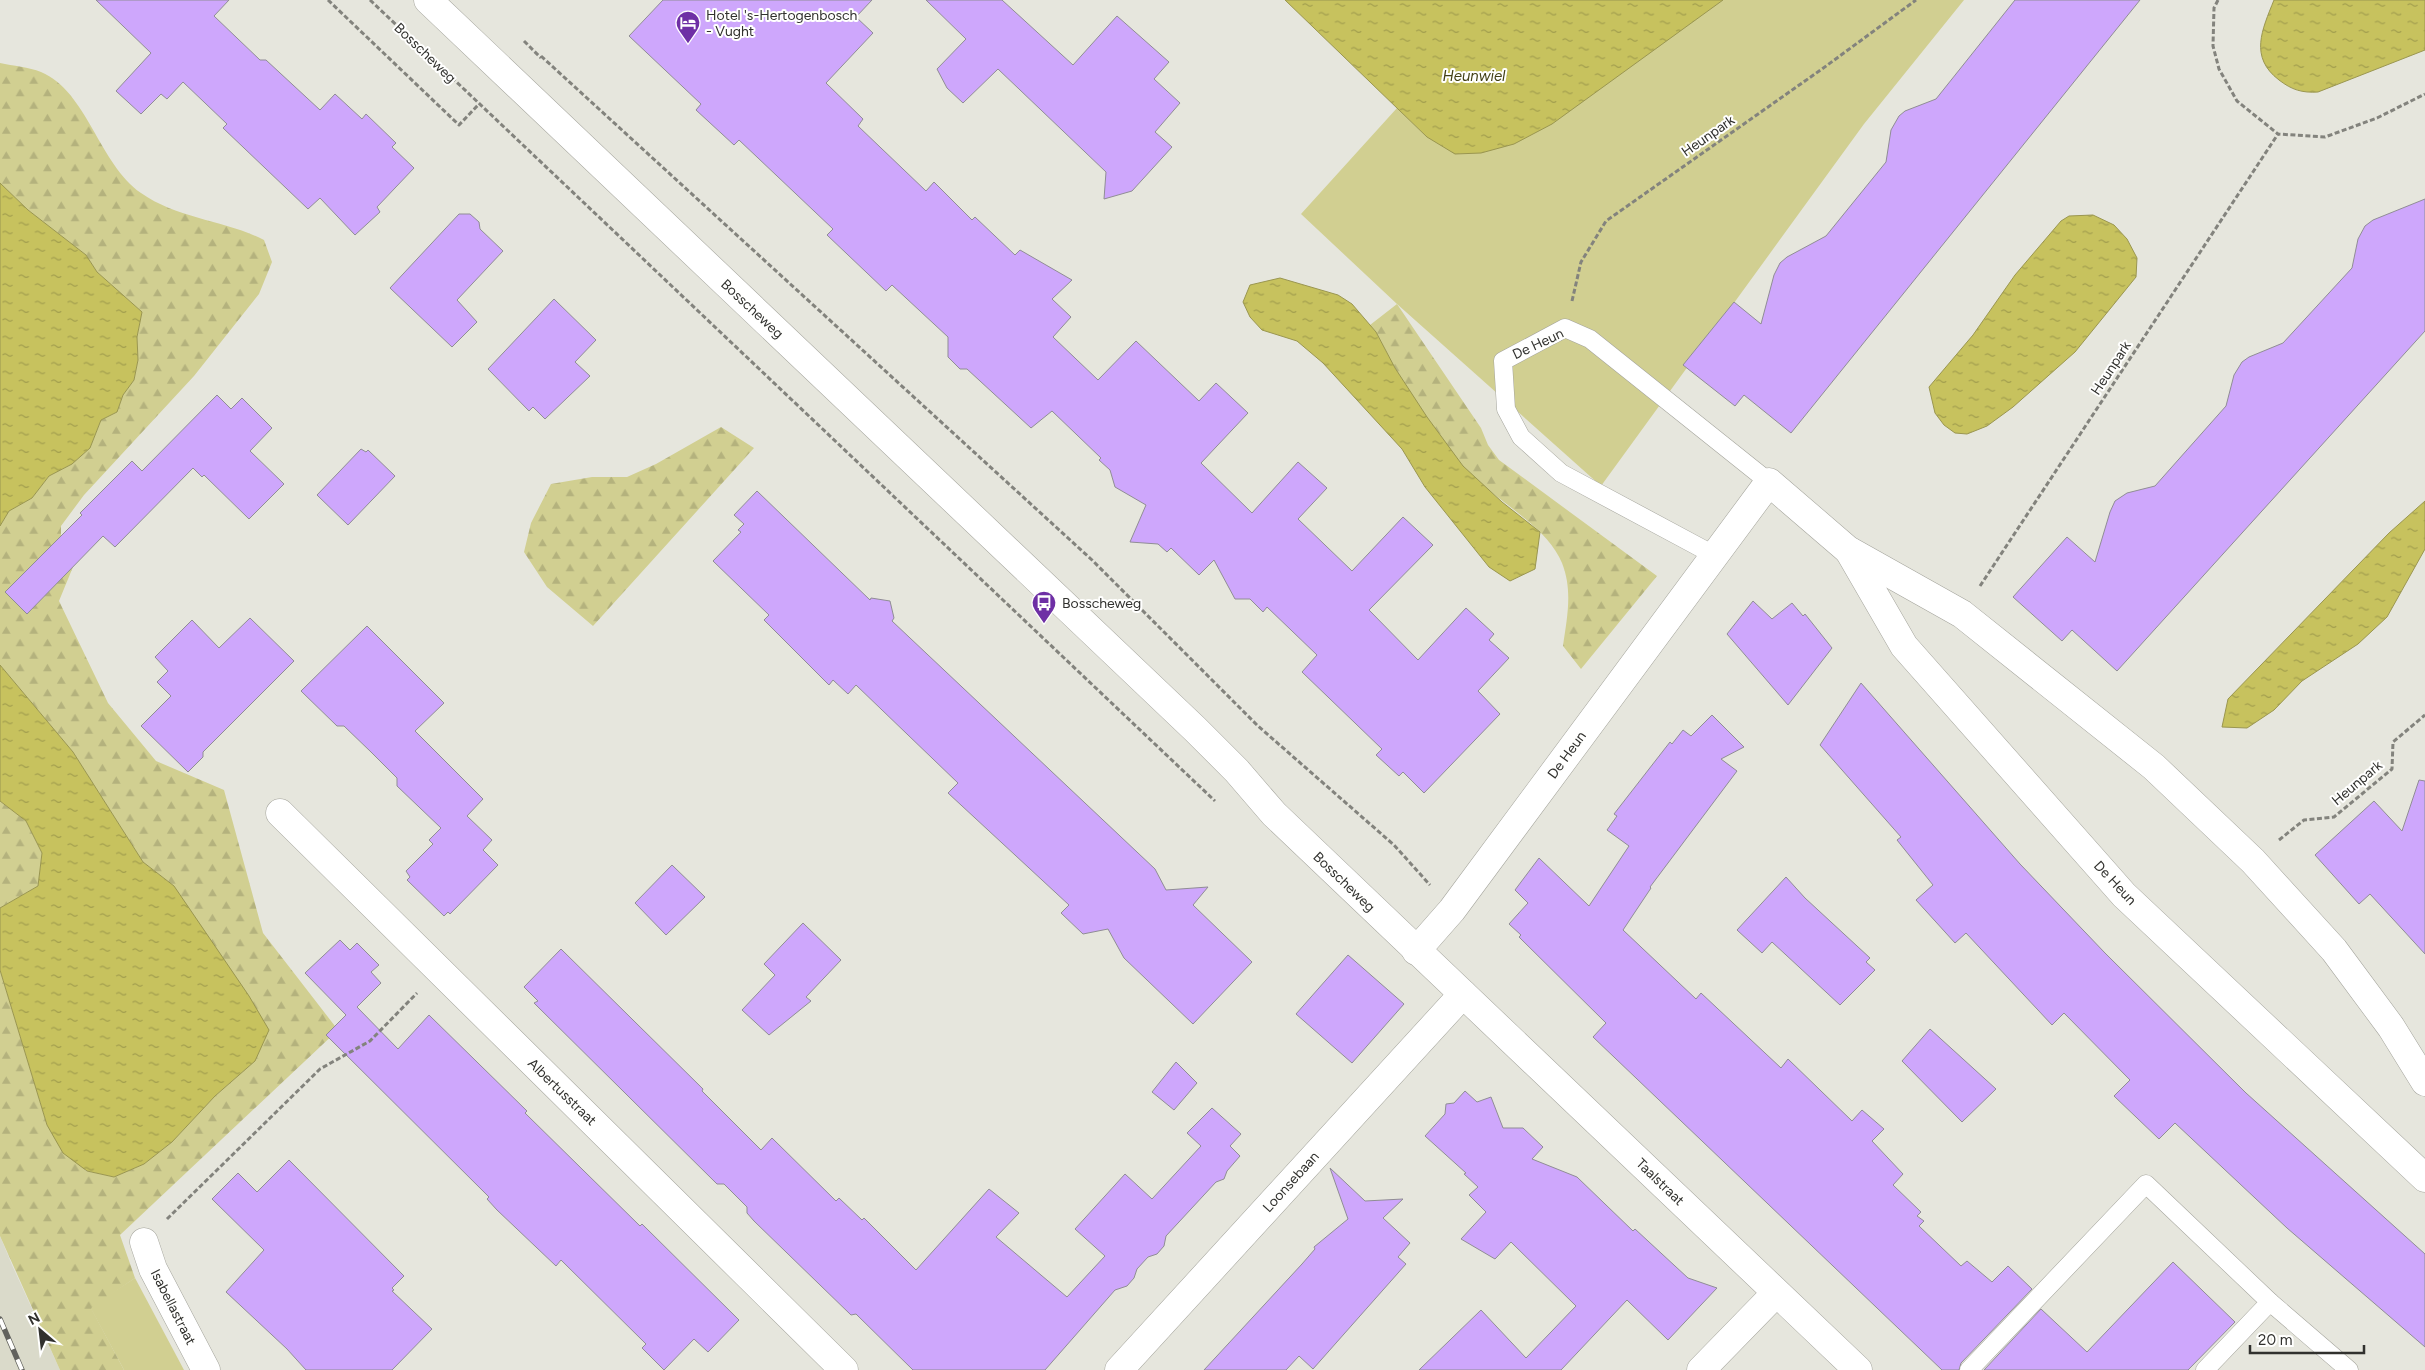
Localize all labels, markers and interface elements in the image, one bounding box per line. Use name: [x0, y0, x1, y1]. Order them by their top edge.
place label: Hotel 's-Hertogenbosch - Vught: [706, 7, 858, 40]
hotel icon: Hotel 's-Hertogenbosch - Vught: [675, 10, 701, 44]
street label: Bosscheweg: [391, 19, 459, 87]
water label: Heunwiel: [1443, 67, 1506, 85]
street label: Heunpark: [1678, 112, 1738, 160]
street label: Bosscheweg: [717, 276, 787, 342]
street label: De Heun: [1510, 325, 1566, 363]
street label: Heunpark: [2087, 338, 2135, 398]
bus stop icon: Bosscheweg: [1031, 590, 1057, 624]
place label: Bosscheweg: [1062, 595, 1141, 612]
street label: De Heun: [1544, 728, 1590, 782]
street label: Heunpark: [2328, 757, 2386, 809]
street label: Bosscheweg: [1310, 848, 1378, 916]
street label: De Heun: [2090, 857, 2140, 909]
street label: Albertusstraat: [524, 1055, 600, 1129]
street label: Loonsebaan: [1259, 1148, 1323, 1216]
street label: Taalstraat: [1632, 1155, 1688, 1209]
street label: Isabellastraat: [147, 1266, 199, 1348]
north arrow: [15, 1305, 65, 1355]
text: N: [25, 1309, 43, 1329]
scale bar: [2250, 1322, 2364, 1354]
text: 20 m: [2258, 1331, 2292, 1349]

